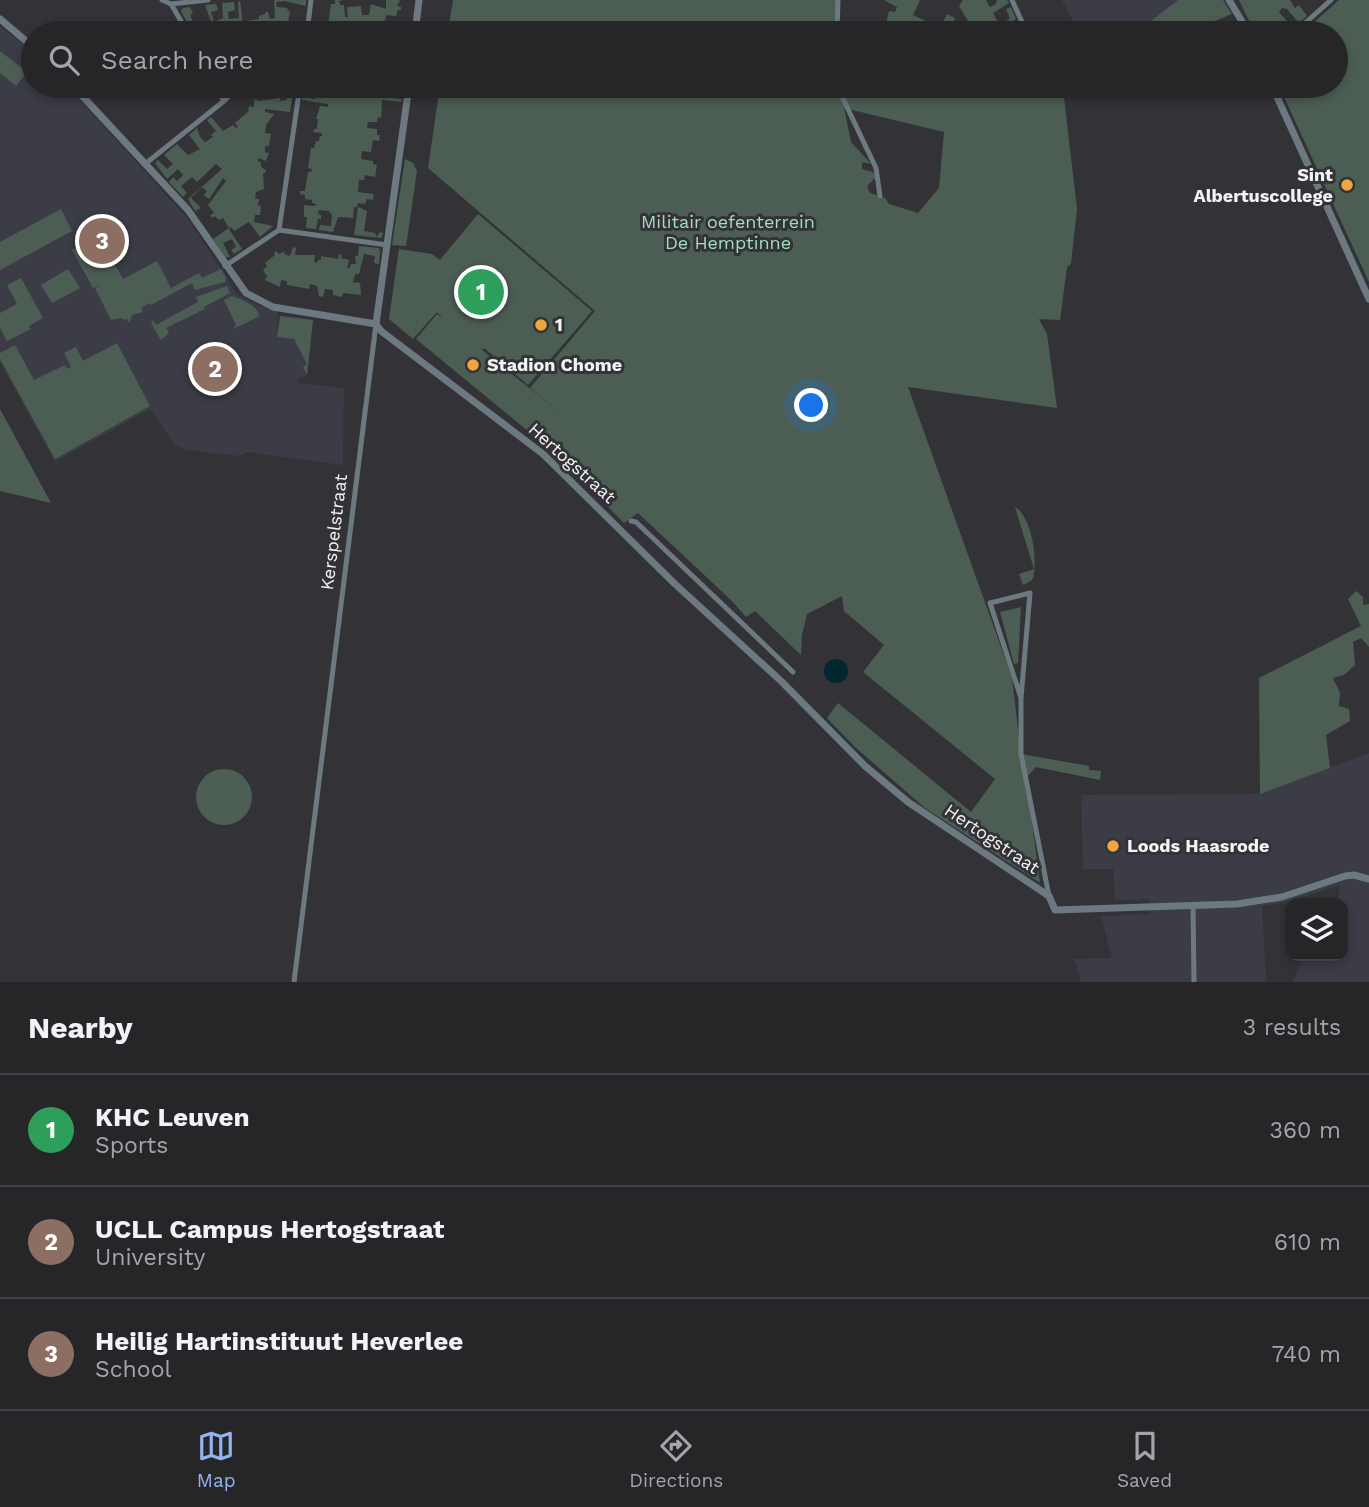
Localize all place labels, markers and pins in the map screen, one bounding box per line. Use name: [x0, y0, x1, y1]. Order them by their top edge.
place label: Sint Albertuscollege: [1193, 164, 1333, 206]
marker: Sint Albertuscollege: [1339, 177, 1355, 193]
pin: 3: [79, 215, 125, 267]
pin: 1: [458, 266, 504, 318]
place label: 1: [555, 314, 563, 335]
marker: 1: [533, 317, 549, 333]
pin: 2: [192, 343, 238, 395]
place label: Stadion Chome: [487, 354, 622, 375]
marker: Stadion Chome: [465, 357, 481, 373]
place label: Loods Haasrode: [1127, 835, 1270, 856]
marker: Loods Haasrode: [1105, 838, 1121, 854]

